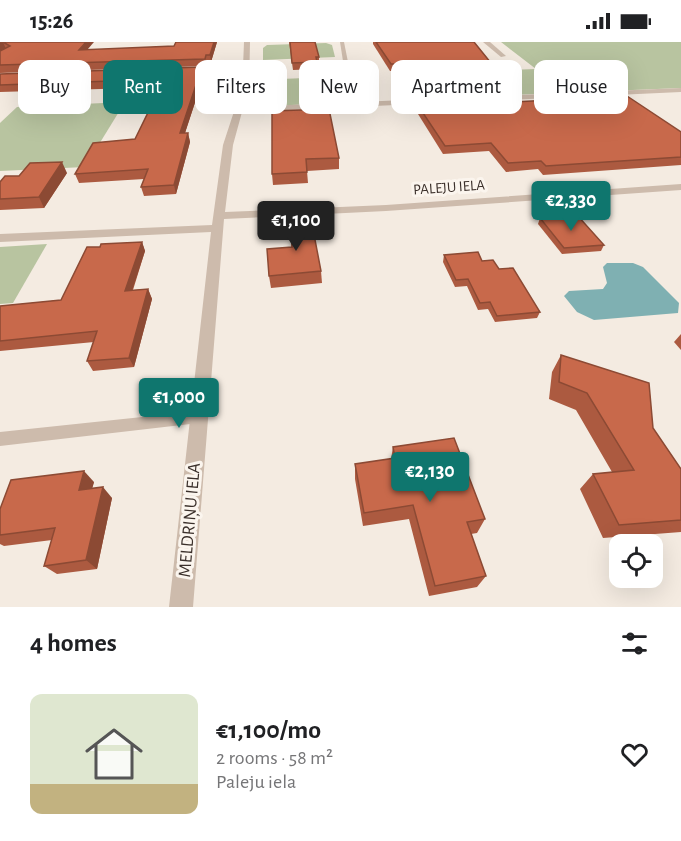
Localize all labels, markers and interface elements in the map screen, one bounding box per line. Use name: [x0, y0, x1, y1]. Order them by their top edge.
text: 15:26: [30, 10, 73, 32]
chip: Buy: [18, 60, 91, 114]
chip: Rent: [103, 60, 183, 114]
chip: Filters: [195, 60, 287, 114]
chip: New: [299, 60, 379, 114]
chip: Apartment: [391, 60, 522, 114]
chip: House: [534, 60, 628, 114]
street label: PALEJU IELA: [413, 177, 486, 197]
pin: €2,330: [522, 181, 620, 232]
text: €2,330: [546, 190, 597, 210]
pin: €1,100: [247, 201, 345, 252]
text: €1,100: [271, 210, 321, 230]
pin: €1,000: [130, 378, 228, 429]
text: €1,000: [153, 387, 205, 407]
pin: €2,130: [381, 452, 479, 503]
text: €2,130: [405, 461, 455, 481]
street label: MELDRIŅU IELA: [176, 462, 205, 578]
map controls: [609, 534, 663, 588]
button: locate: [609, 534, 663, 588]
icon: filters: [618, 627, 651, 660]
text: 4 homes: [30, 630, 117, 656]
text: €1,100/mo: [216, 717, 321, 743]
icon: home: [78, 718, 150, 790]
icon: heart: [618, 738, 651, 771]
text: 2 rooms · 58 m²: [216, 748, 333, 768]
text: Paleju iela: [216, 772, 296, 792]

